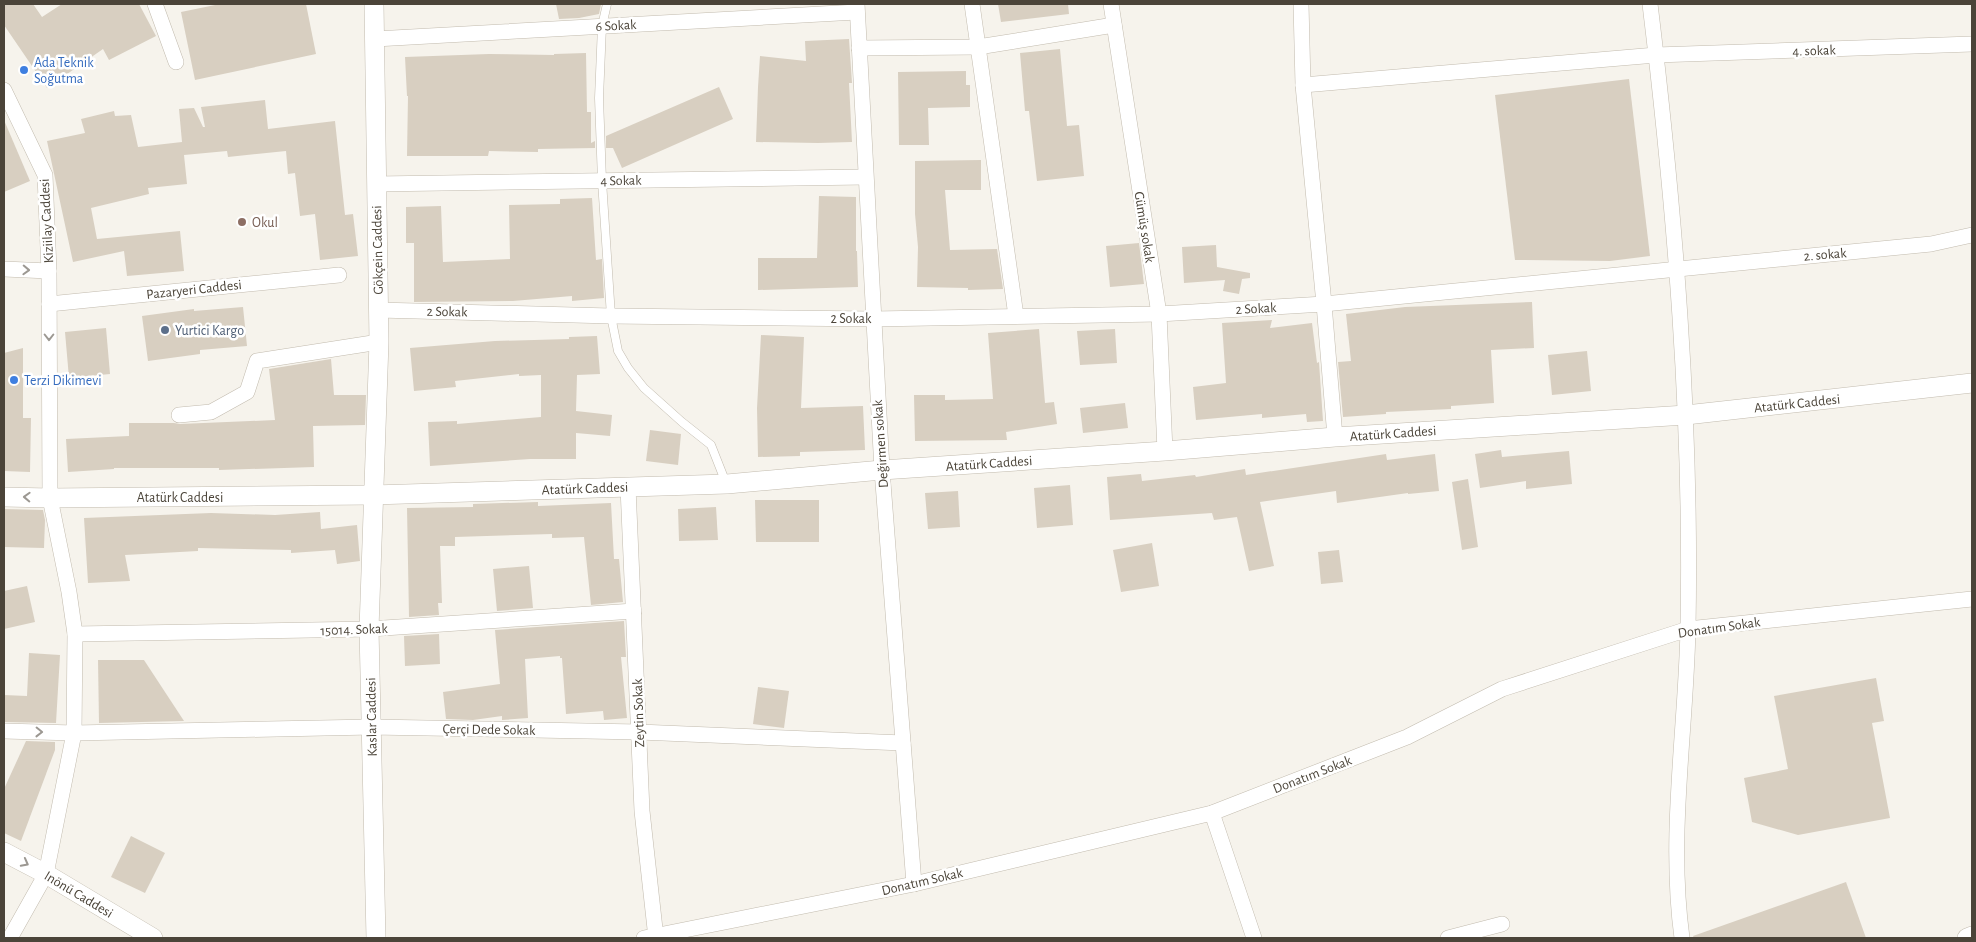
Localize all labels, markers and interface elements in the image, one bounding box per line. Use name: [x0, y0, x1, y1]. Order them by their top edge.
street label: 6 Sokak: [595, 18, 638, 34]
street label: 4. sokak: [1792, 43, 1837, 59]
place label: Ada Teknik Soğutma: [34, 56, 94, 86]
marker: Ada Teknik Soğutma: [18, 64, 30, 76]
street label: 4 Sokak: [600, 174, 642, 188]
street label: Kiziilay Caddesi: [38, 178, 56, 264]
street label: Gümüş sokak: [1131, 191, 1157, 264]
street label: Gökçein Caddesi: [370, 205, 386, 295]
marker: Okul: [236, 216, 248, 228]
place label: Okul: [252, 216, 278, 230]
street label: 2. sokak: [1803, 246, 1848, 264]
one-way arrow: [22, 265, 30, 275]
street label: Pazaryeri Caddesi: [146, 278, 243, 302]
street label: 2 Sokak: [1235, 301, 1277, 317]
street label: 2 Sokak: [426, 305, 468, 319]
street label: 2 Sokak: [831, 312, 872, 326]
marker: Yurtici Kargo: [159, 324, 171, 336]
place label: Yurtici Kargo: [175, 324, 244, 338]
one-way arrow: [44, 334, 54, 341]
marker: Terzi Dikimevi: [8, 374, 20, 386]
place label: Terzi Dikimevi: [24, 374, 102, 388]
street label: Atatürk Caddesi: [1753, 393, 1841, 415]
street label: Değirmen sokak: [871, 399, 891, 488]
street label: Atatürk Caddesi: [1349, 424, 1437, 444]
street label: Atatürk Caddesi: [945, 454, 1033, 474]
street label: Atatürk Caddesi: [541, 480, 629, 498]
street label: Atatürk Caddesi: [137, 491, 223, 505]
one-way arrow: [22, 492, 30, 503]
street label: Donatım Sokak: [1677, 615, 1762, 641]
street label: 15014. Sokak: [320, 622, 389, 638]
street label: Kaslar Caddesi: [364, 677, 380, 757]
street label: Zeytin Sokak: [631, 678, 647, 748]
street label: Çerçi Dede Sokak: [443, 722, 536, 738]
one-way arrow: [36, 727, 43, 737]
street label: Donatım Sokak: [1271, 753, 1354, 796]
one-way arrow: [19, 857, 28, 867]
street label: Donatım Sokak: [880, 866, 965, 898]
street label: Inönü Caddesi: [42, 869, 115, 921]

